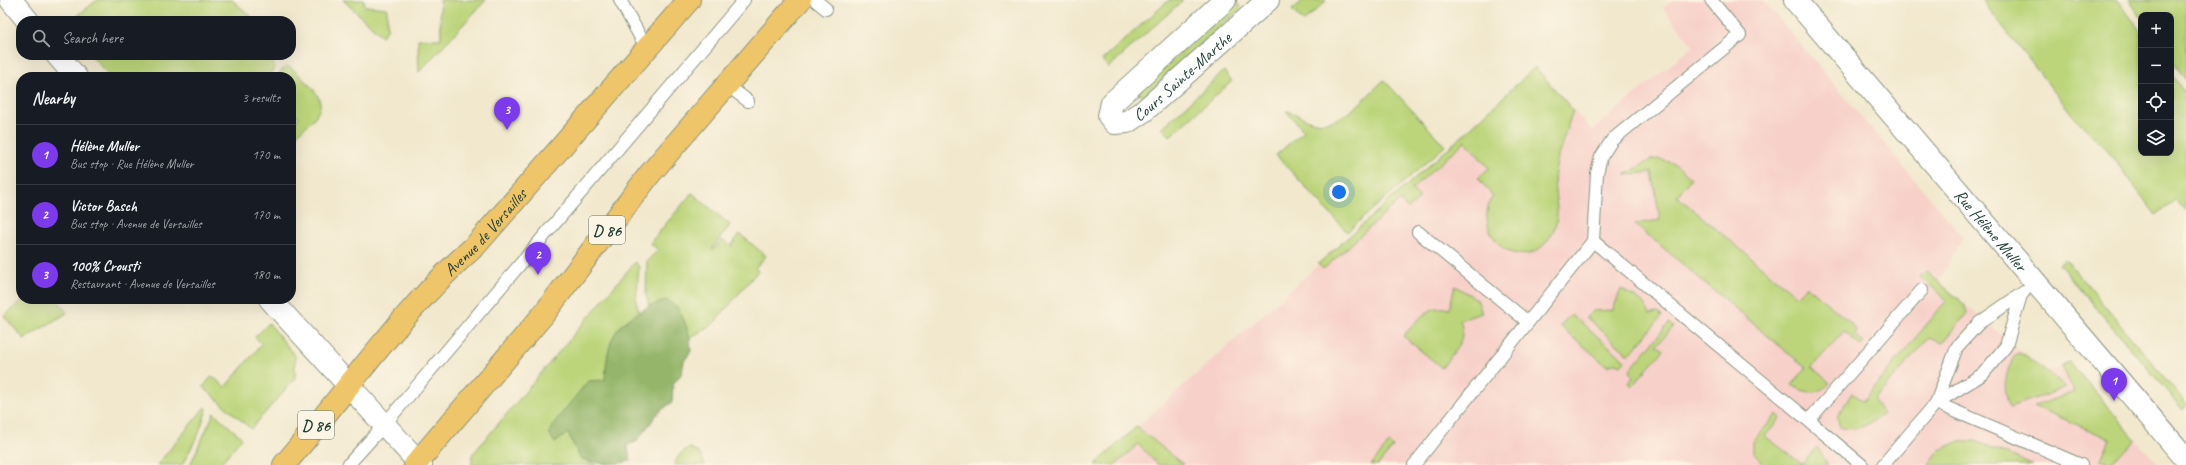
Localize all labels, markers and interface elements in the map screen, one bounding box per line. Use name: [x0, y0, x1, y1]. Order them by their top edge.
map controls: [2138, 12, 2174, 156]
button: +: [2138, 12, 2174, 48]
search box: [16, 16, 296, 60]
icon: search: [30, 27, 52, 49]
street label: Cours Sainte-Marthe: [1129, 27, 1237, 126]
text: Search here: [62, 29, 123, 48]
button: −: [2138, 48, 2174, 84]
button: locate: [2138, 84, 2174, 120]
text: Nearby: [32, 88, 75, 109]
text: 3 results: [242, 90, 280, 106]
pin: 3: [494, 97, 520, 130]
button: layers: [2138, 120, 2174, 156]
text: Hélène Muller: [70, 137, 139, 156]
text: 1: [42, 147, 48, 163]
text: 170 m: [252, 147, 280, 163]
text: Bus stop · Rue Hélène Muller: [70, 156, 194, 172]
your location: [1329, 182, 1349, 202]
street label: Avenue de Versailles: [439, 183, 532, 280]
street label: Rue Hélène Muller: [1950, 185, 2033, 277]
text: Victor Basch: [70, 197, 137, 216]
text: 2: [42, 207, 48, 223]
text: 170 m: [252, 207, 280, 223]
text: Bus stop · Avenue de Versailles: [70, 216, 202, 232]
road number: D 86: [589, 216, 625, 244]
pin: 2: [525, 242, 551, 275]
text: 100% Crousti: [70, 257, 140, 276]
text: 3: [42, 267, 48, 283]
text: 180 m: [252, 267, 280, 283]
text: Restaurant · Avenue de Versailles: [70, 276, 215, 292]
pin: 1: [2101, 368, 2127, 401]
road number: D 86: [298, 411, 334, 439]

